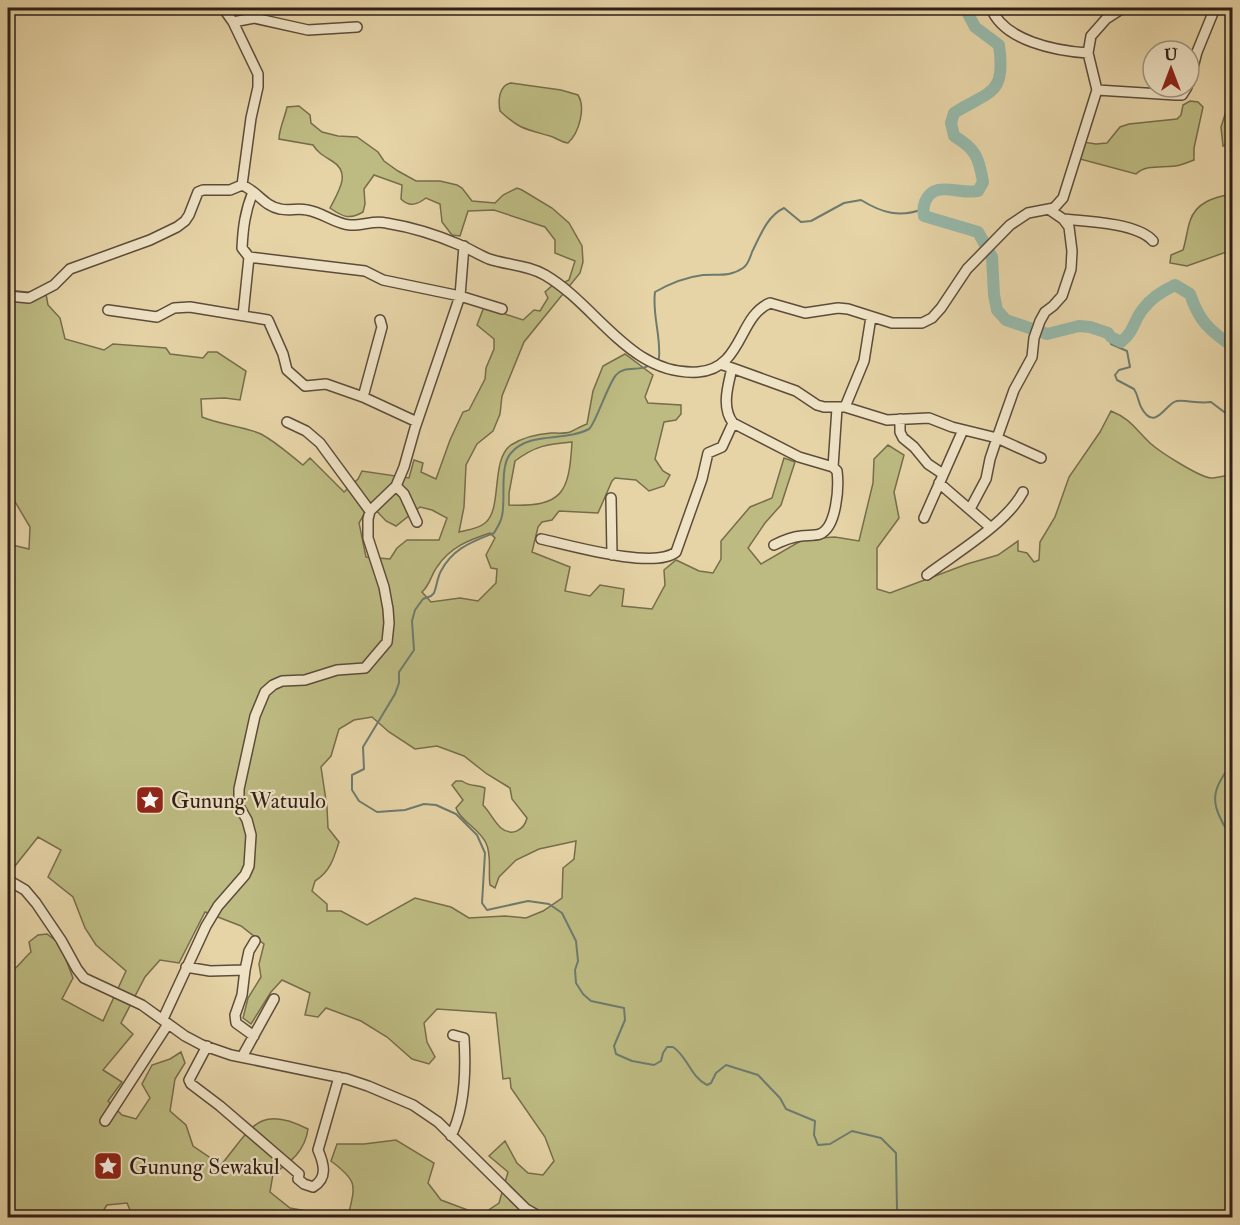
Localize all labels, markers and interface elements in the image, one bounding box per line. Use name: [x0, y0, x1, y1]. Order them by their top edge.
north arrow: [1141, 39, 1201, 99]
text: U: [1164, 45, 1178, 65]
place icon: Gunung Watuulo: [134, 784, 166, 816]
place label: Gunung Watuulo: [171, 787, 326, 815]
place icon: Gunung Sewakul: [92, 1150, 124, 1182]
place label: Gunung Sewakul: [129, 1153, 280, 1181]

